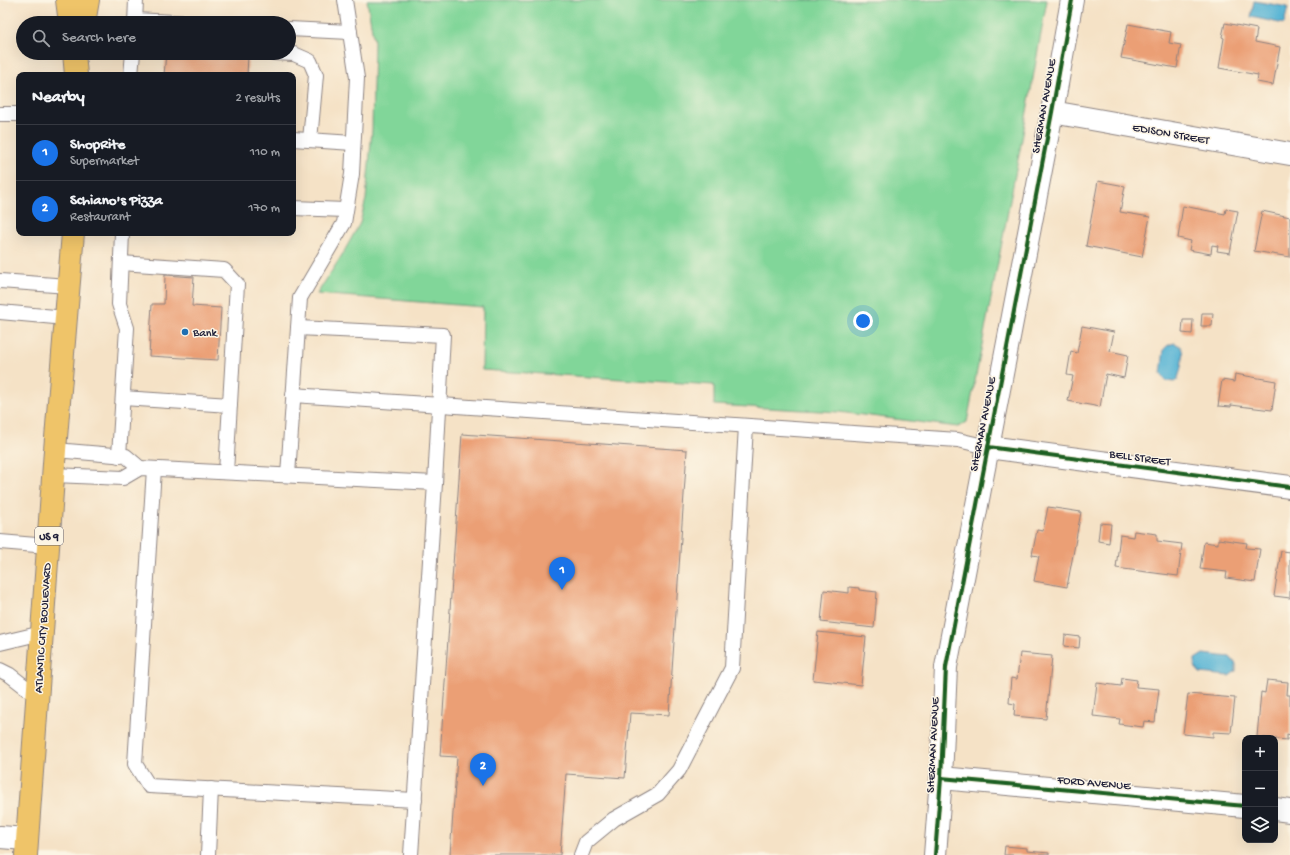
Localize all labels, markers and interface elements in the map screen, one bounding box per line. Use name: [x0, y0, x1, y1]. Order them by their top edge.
search box: [16, 16, 296, 60]
icon: search: [30, 27, 52, 49]
text: Search here: [62, 29, 136, 47]
street label: SHERMAN AVENUE: [1030, 57, 1060, 155]
text: Nearby: [32, 88, 85, 108]
text: 2 results: [235, 91, 280, 106]
street label: EDISON STREET: [1131, 121, 1211, 149]
text: ShopRite: [70, 136, 125, 154]
text: 1: [42, 145, 48, 160]
text: 110 m: [250, 145, 280, 160]
text: Supermarket: [70, 154, 139, 169]
text: Schiano's Pizza: [70, 192, 163, 210]
text: 2: [42, 201, 48, 216]
text: 170 m: [248, 201, 280, 216]
text: Restaurant: [70, 210, 130, 225]
your location: [853, 311, 873, 331]
marker: Bank: [180, 327, 190, 337]
place label: Bank: [192, 327, 218, 341]
street label: SHERMAN AVENUE: [968, 376, 1000, 473]
street label: BELL STREET: [1107, 448, 1172, 470]
road number: US 9: [35, 527, 63, 545]
pin: 1: [549, 557, 575, 590]
street label: ATLANTIC CITY BOULEVARD: [32, 562, 56, 694]
street label: SHERMAN AVENUE: [925, 696, 944, 793]
map controls: [1242, 735, 1278, 843]
button: +: [1242, 735, 1278, 771]
pin: 2: [470, 753, 496, 786]
button: −: [1242, 771, 1278, 807]
street label: FORD AVENUE: [1055, 774, 1132, 794]
button: layers: [1242, 807, 1278, 843]

